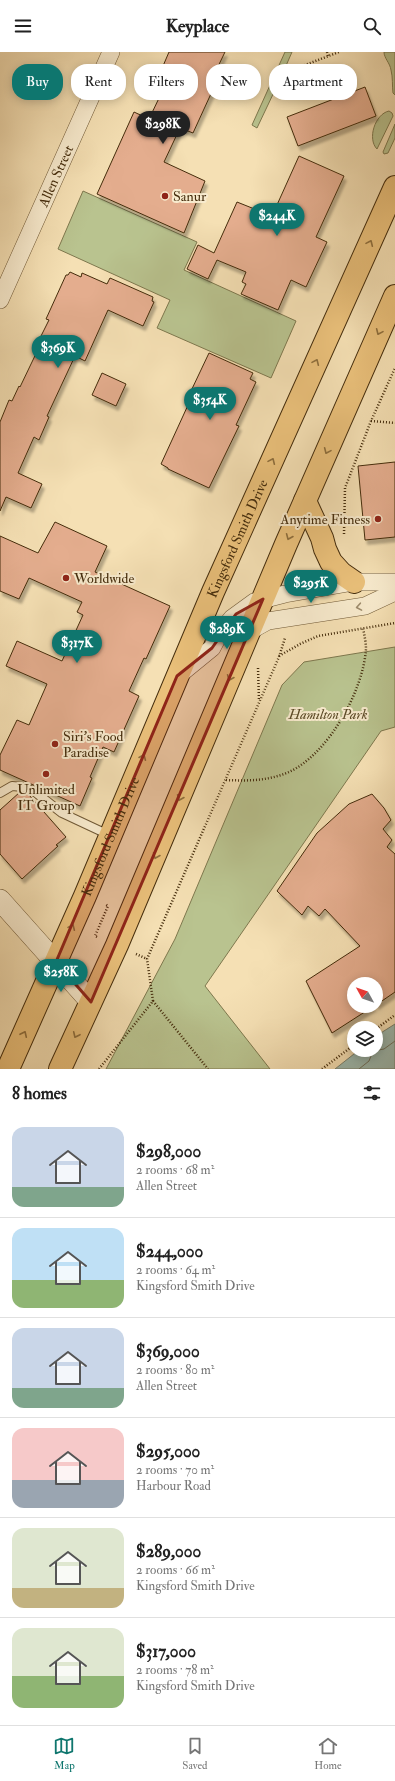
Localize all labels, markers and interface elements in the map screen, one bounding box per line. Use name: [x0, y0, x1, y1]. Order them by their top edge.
icon: menu: [12, 15, 34, 37]
text: Keyplace: [166, 15, 229, 38]
icon: search: [361, 15, 383, 37]
chip: Buy: [12, 64, 63, 100]
chip: Rent: [71, 64, 126, 100]
chip: Filters: [134, 64, 198, 100]
chip: New: [206, 64, 261, 100]
chip: Apartment: [269, 64, 357, 100]
pin: $298K: [135, 111, 191, 145]
text: $298K: [145, 116, 181, 132]
street label: Allen Street: [34, 142, 77, 211]
place label: Sanur: [173, 188, 207, 205]
marker: Sanur: [160, 191, 170, 201]
pin: $244K: [249, 203, 305, 237]
text: $244K: [258, 208, 296, 224]
one-way arrow: [365, 240, 373, 248]
one-way arrow: [376, 328, 384, 335]
pin: $369K: [30, 335, 86, 369]
text: $369K: [41, 340, 75, 356]
one-way arrow: [311, 359, 319, 366]
pin: $354K: [182, 387, 238, 421]
text: $354K: [193, 392, 227, 408]
one-way arrow: [324, 447, 332, 454]
one-way arrow: [267, 458, 275, 465]
street label: Kingsford Smith Drive: [204, 477, 272, 600]
place label: Anytime Fitness: [279, 511, 370, 529]
marker: Anytime Fitness: [373, 514, 383, 524]
one-way arrow: [286, 534, 294, 541]
place label: Worldwide: [73, 570, 134, 587]
pin: $295K: [283, 570, 339, 604]
marker: Worldwide: [61, 573, 71, 583]
text: $295K: [293, 575, 329, 591]
one-way arrow: [356, 602, 362, 611]
pin: $289K: [199, 616, 255, 650]
text: $289K: [209, 621, 245, 637]
pin: $317K: [49, 630, 105, 664]
text: $317K: [61, 635, 93, 651]
one-way arrow: [227, 674, 235, 681]
park label: Hamilton Park: [287, 706, 368, 723]
place label: Siri's Food Paradise: [63, 728, 123, 761]
marker: Siri's Food Paradise: [50, 739, 60, 749]
one-way arrow: [138, 754, 146, 762]
marker: Unlimited IT Group: [41, 769, 51, 779]
street label: Kingsford Smith Drive: [78, 774, 143, 899]
place label: Unlimited IT Group: [17, 781, 75, 815]
one-way arrow: [177, 794, 185, 801]
one-way arrow: [152, 852, 160, 859]
one-way arrow: [67, 923, 75, 930]
pin: $258K: [33, 959, 89, 993]
text: $258K: [44, 964, 78, 980]
north arrow: [347, 977, 383, 1013]
map controls: [347, 977, 383, 1057]
button: layers: [347, 1021, 383, 1057]
one-way arrow: [19, 1030, 27, 1038]
one-way arrow: [73, 1031, 81, 1039]
icon: filters: [361, 1082, 383, 1104]
text: 8 homes: [12, 1083, 67, 1104]
text: $298,000: [136, 1141, 201, 1162]
icon: home: [44, 1143, 92, 1191]
text: 2 rooms · 68 m²: [136, 1162, 214, 1178]
text: Allen Street: [136, 1178, 197, 1194]
text: $244,000: [136, 1241, 203, 1262]
icon: home: [44, 1244, 92, 1292]
text: 2 rooms · 64 m²: [136, 1262, 215, 1278]
text: Kingsford Smith Drive: [136, 1278, 255, 1294]
text: $369,000: [136, 1341, 200, 1362]
icon: home: [44, 1344, 92, 1392]
text: 2 rooms · 80 m²: [136, 1362, 214, 1378]
text: Allen Street: [136, 1378, 197, 1394]
text: $295,000: [136, 1441, 200, 1462]
icon: home: [44, 1444, 92, 1492]
text: 2 rooms · 70 m²: [136, 1462, 214, 1478]
text: Harbour Road: [136, 1478, 211, 1494]
text: $289,000: [136, 1541, 201, 1562]
icon: home: [44, 1544, 92, 1592]
text: 2 rooms · 66 m²: [136, 1562, 215, 1578]
text: Kingsford Smith Drive: [136, 1578, 255, 1594]
text: $317,000: [136, 1641, 196, 1662]
icon: home: [44, 1644, 92, 1692]
text: 2 rooms · 78 m²: [136, 1662, 214, 1678]
text: Kingsford Smith Drive: [136, 1678, 255, 1694]
tab: Map: [53, 1735, 75, 1772]
tab: Saved: [182, 1735, 207, 1772]
tab: Home: [314, 1735, 342, 1772]

